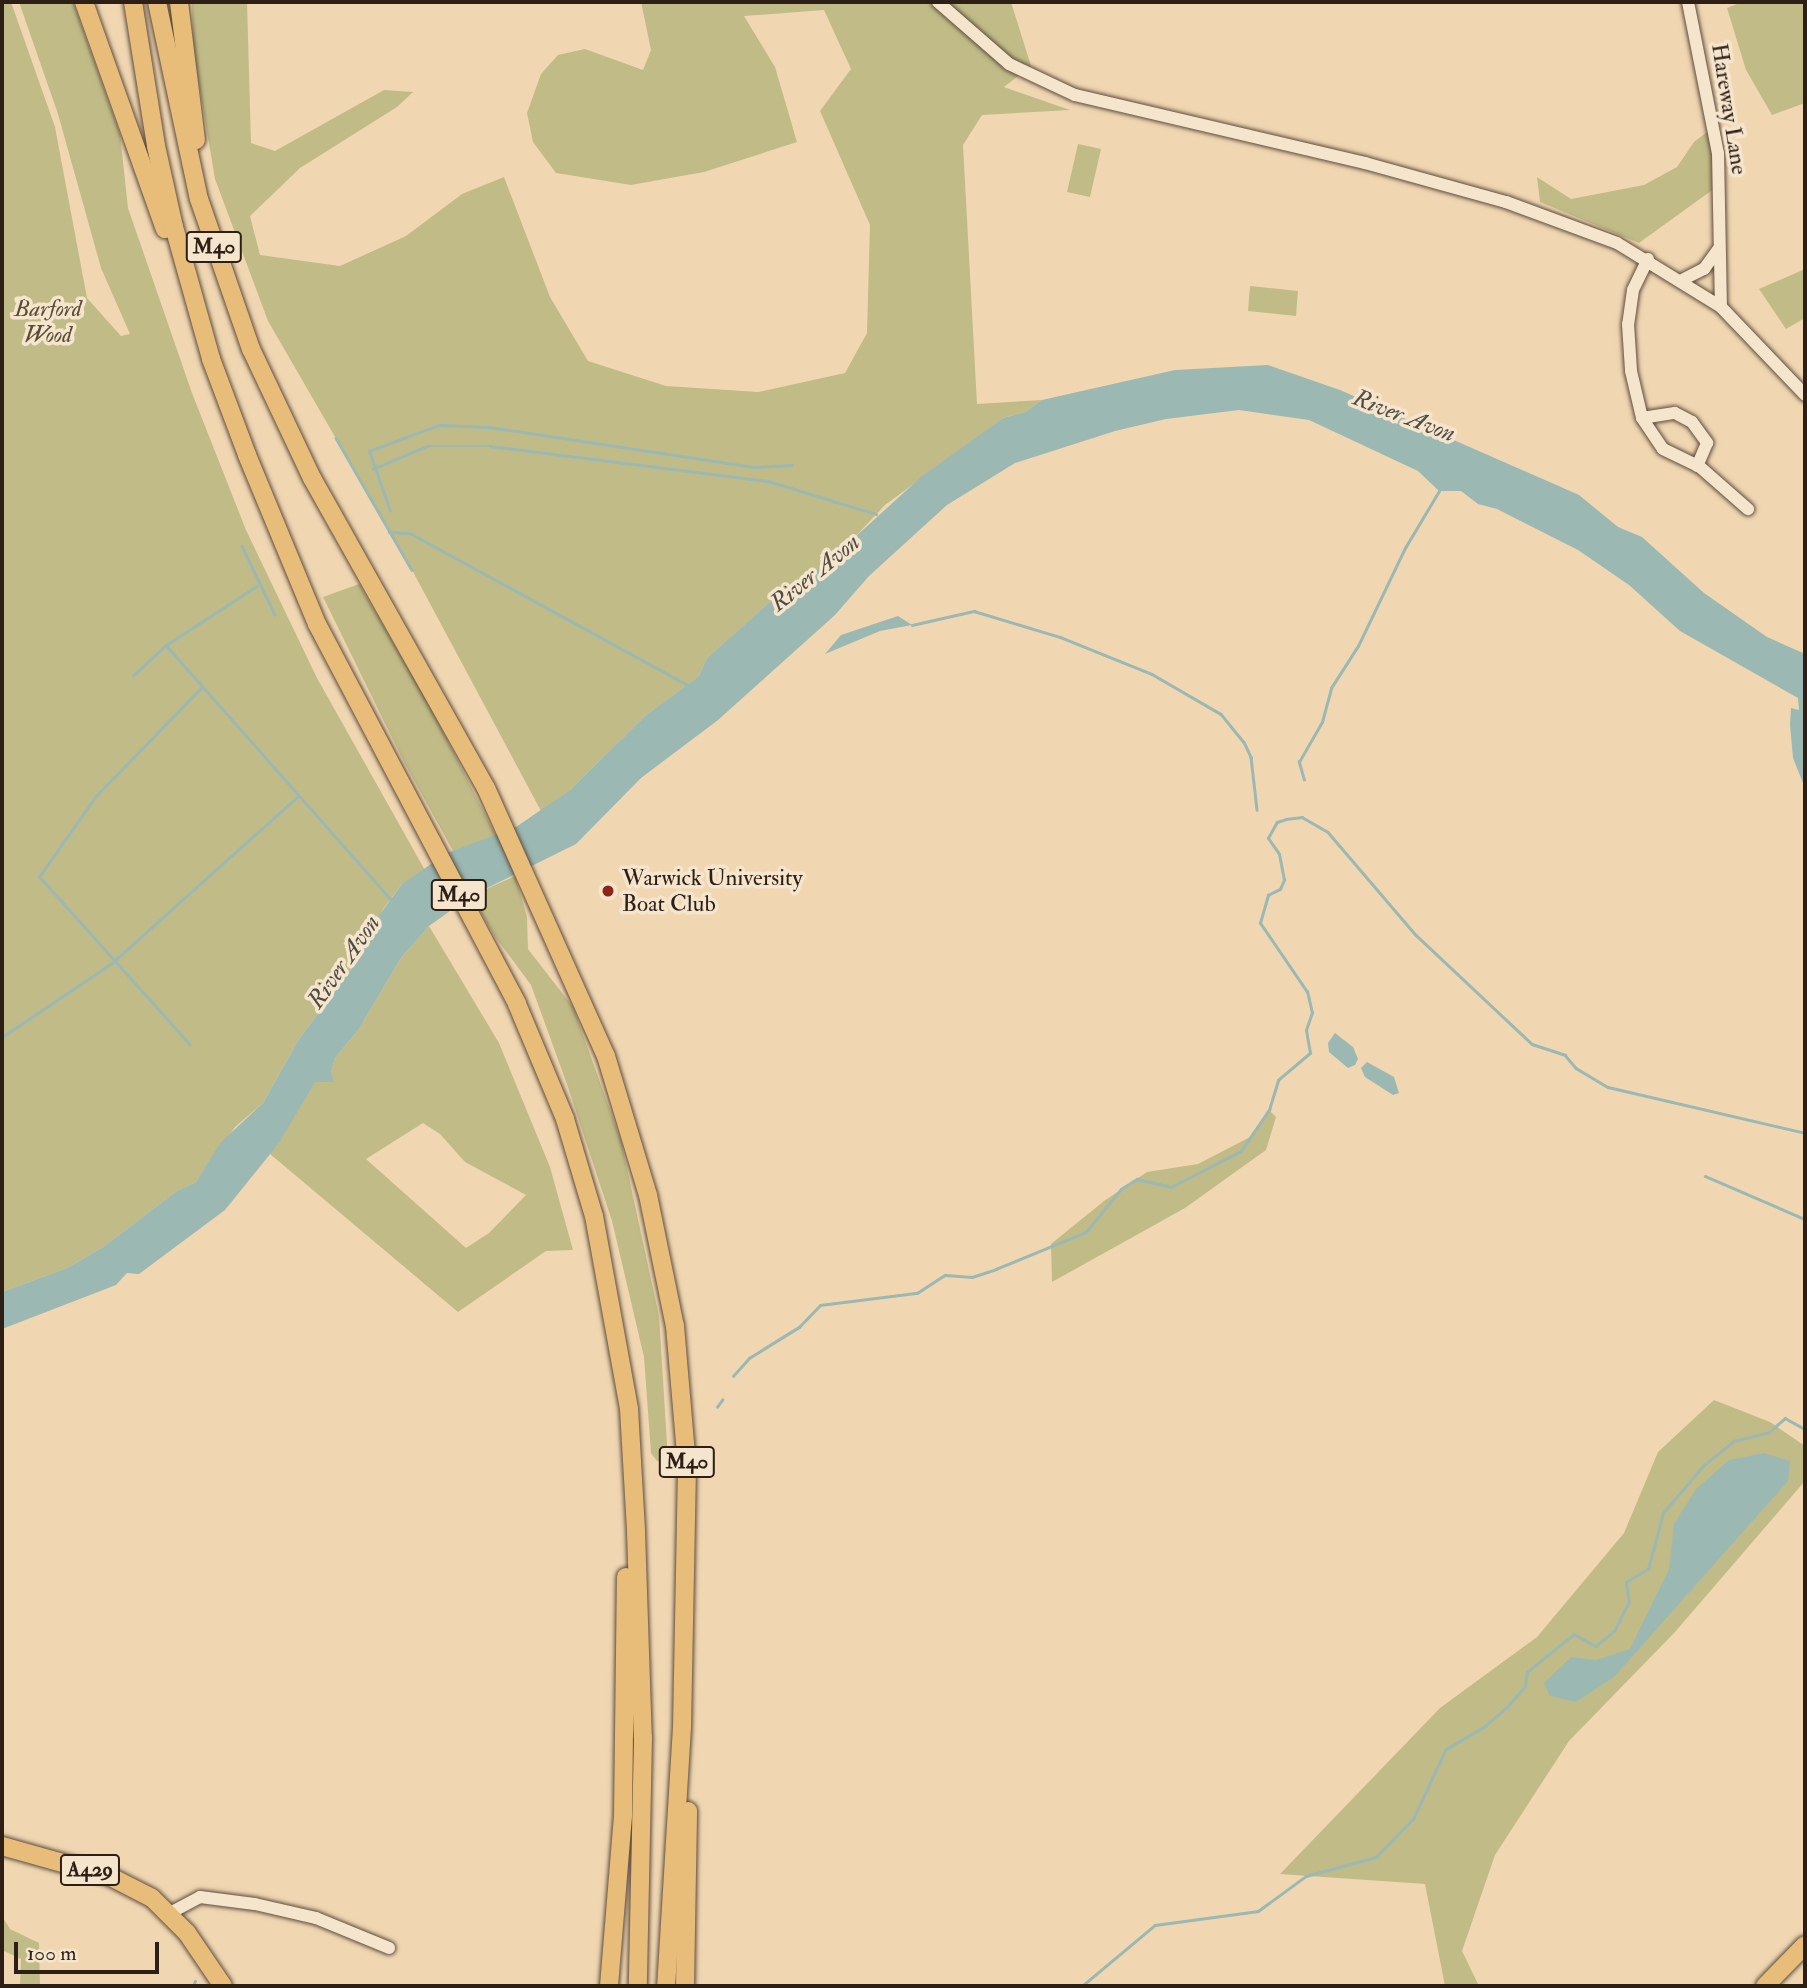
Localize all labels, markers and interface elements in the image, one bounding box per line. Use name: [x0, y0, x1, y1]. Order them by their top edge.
street label: Hareway Lane: [1705, 42, 1753, 176]
road number: M40: [184, 230, 244, 264]
park label: Barford Wood: [14, 295, 82, 349]
water label: River Avon: [1349, 383, 1459, 449]
water label: River Avon: [764, 528, 866, 618]
place label: Warwick University Boat Club: [622, 864, 803, 918]
road number: M40: [429, 878, 489, 912]
marker: Warwick University Boat Club: [600, 883, 616, 899]
water label: River Avon: [301, 910, 387, 1014]
road number: M40: [657, 1444, 717, 1480]
road number: A429: [58, 1853, 122, 1888]
scale bar: [18, 1928, 163, 1972]
text: 100 m: [27, 1940, 77, 1967]

